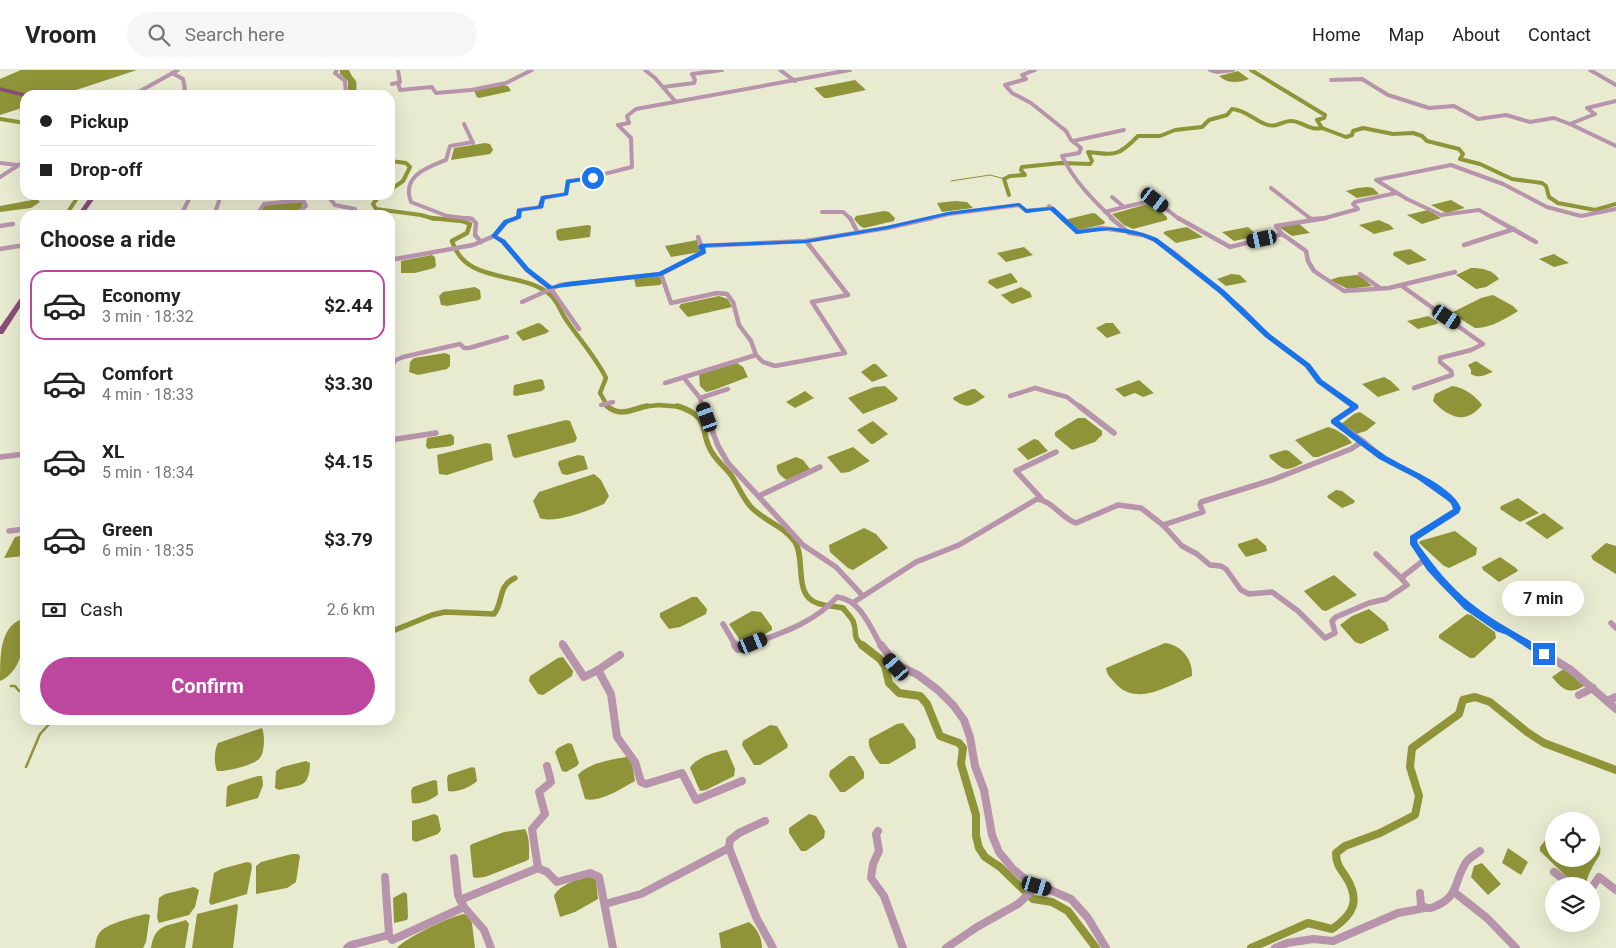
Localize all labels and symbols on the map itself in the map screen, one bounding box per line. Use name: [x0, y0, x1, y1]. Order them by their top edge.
route start: [582, 167, 604, 189]
car: [1138, 185, 1171, 215]
car: [1245, 229, 1278, 249]
car: [1430, 302, 1463, 332]
car: [694, 400, 719, 434]
callout: 7 min: [1503, 582, 1585, 616]
car: [736, 630, 769, 656]
route end: [1533, 643, 1555, 665]
car: [880, 651, 911, 683]
car: [1020, 874, 1053, 898]

